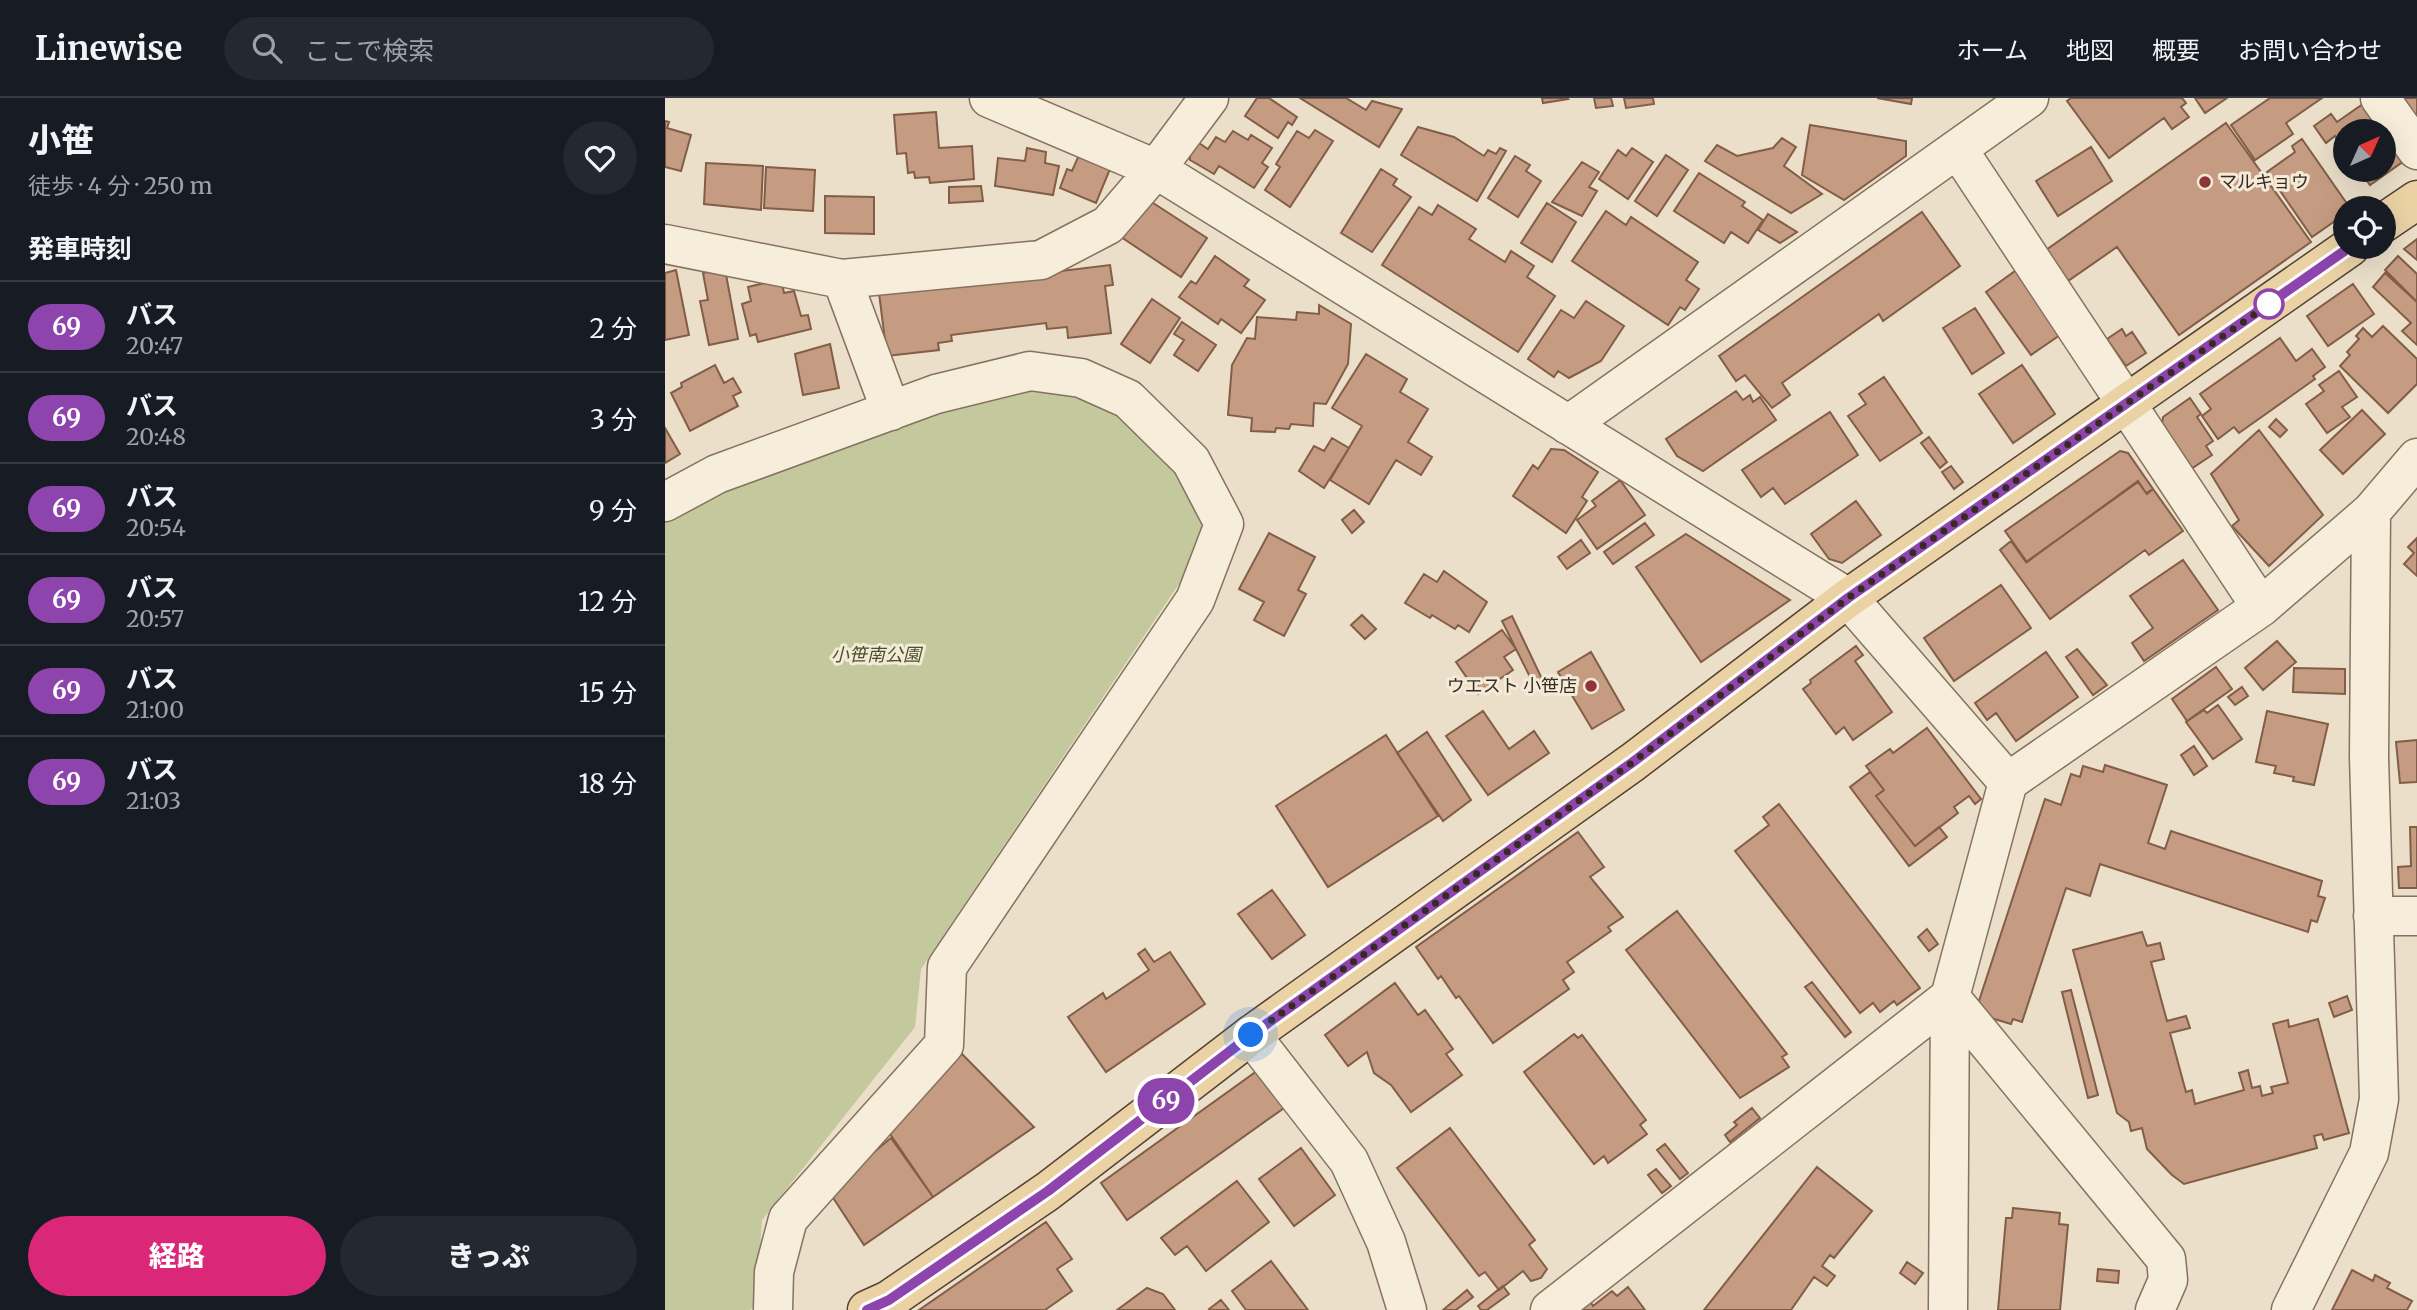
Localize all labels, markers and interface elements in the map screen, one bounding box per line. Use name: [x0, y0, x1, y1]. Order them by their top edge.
search box: [224, 17, 714, 80]
text: Linewise: [35, 28, 182, 69]
icon: search: [248, 29, 286, 67]
text: ここで検索: [304, 34, 434, 67]
text: ホーム: [1957, 35, 2028, 66]
text: 地図: [2066, 35, 2114, 66]
text: 概要: [2152, 35, 2200, 66]
text: お問い合わせ: [2238, 35, 2382, 66]
north arrow: [2333, 119, 2396, 182]
map controls: [2333, 119, 2396, 259]
text: 小笹: [28, 120, 94, 161]
button: heart: [563, 121, 637, 195]
place label: マルキョウ: [2219, 170, 2309, 193]
text: 徒歩 · 4 分 · 250 m: [28, 171, 213, 200]
marker: マルキョウ: [2197, 174, 2213, 190]
button: locate: [2333, 196, 2396, 259]
text: 発車時刻: [28, 232, 132, 265]
unlabelled marker: [2254, 289, 2284, 319]
text: バス: [126, 298, 178, 331]
text: 69: [52, 311, 81, 342]
text: 2 分: [589, 312, 637, 345]
text: 20:47: [126, 331, 183, 360]
text: バス: [126, 389, 178, 422]
text: 69: [52, 402, 81, 433]
text: 3 分: [590, 403, 637, 436]
text: 20:48: [126, 422, 186, 451]
text: バス: [126, 480, 178, 513]
text: 69: [52, 493, 81, 524]
text: 9 分: [589, 494, 637, 527]
text: 20:54: [126, 513, 186, 542]
text: バス: [126, 571, 178, 604]
text: 69: [52, 584, 81, 615]
text: 12 分: [578, 585, 637, 618]
text: 20:57: [126, 604, 184, 633]
park label: 小笹南公園: [831, 643, 924, 666]
text: バス: [126, 662, 178, 695]
place label: ウエスト 小笹店: [1447, 674, 1577, 697]
text: 69: [52, 675, 81, 706]
text: 15 分: [579, 676, 637, 709]
marker: ウエスト 小笹店: [1583, 678, 1599, 694]
text: 21:00: [126, 695, 184, 724]
text: バス: [126, 753, 178, 786]
text: 69: [52, 766, 81, 797]
text: 18 分: [578, 767, 637, 800]
text: 21:03: [126, 786, 181, 815]
your location: [1233, 1017, 1268, 1052]
line badge: 69: [1135, 1078, 1197, 1124]
text: 69: [1152, 1085, 1180, 1116]
button: 経路: [28, 1216, 326, 1296]
button: きっぷ: [340, 1216, 637, 1296]

